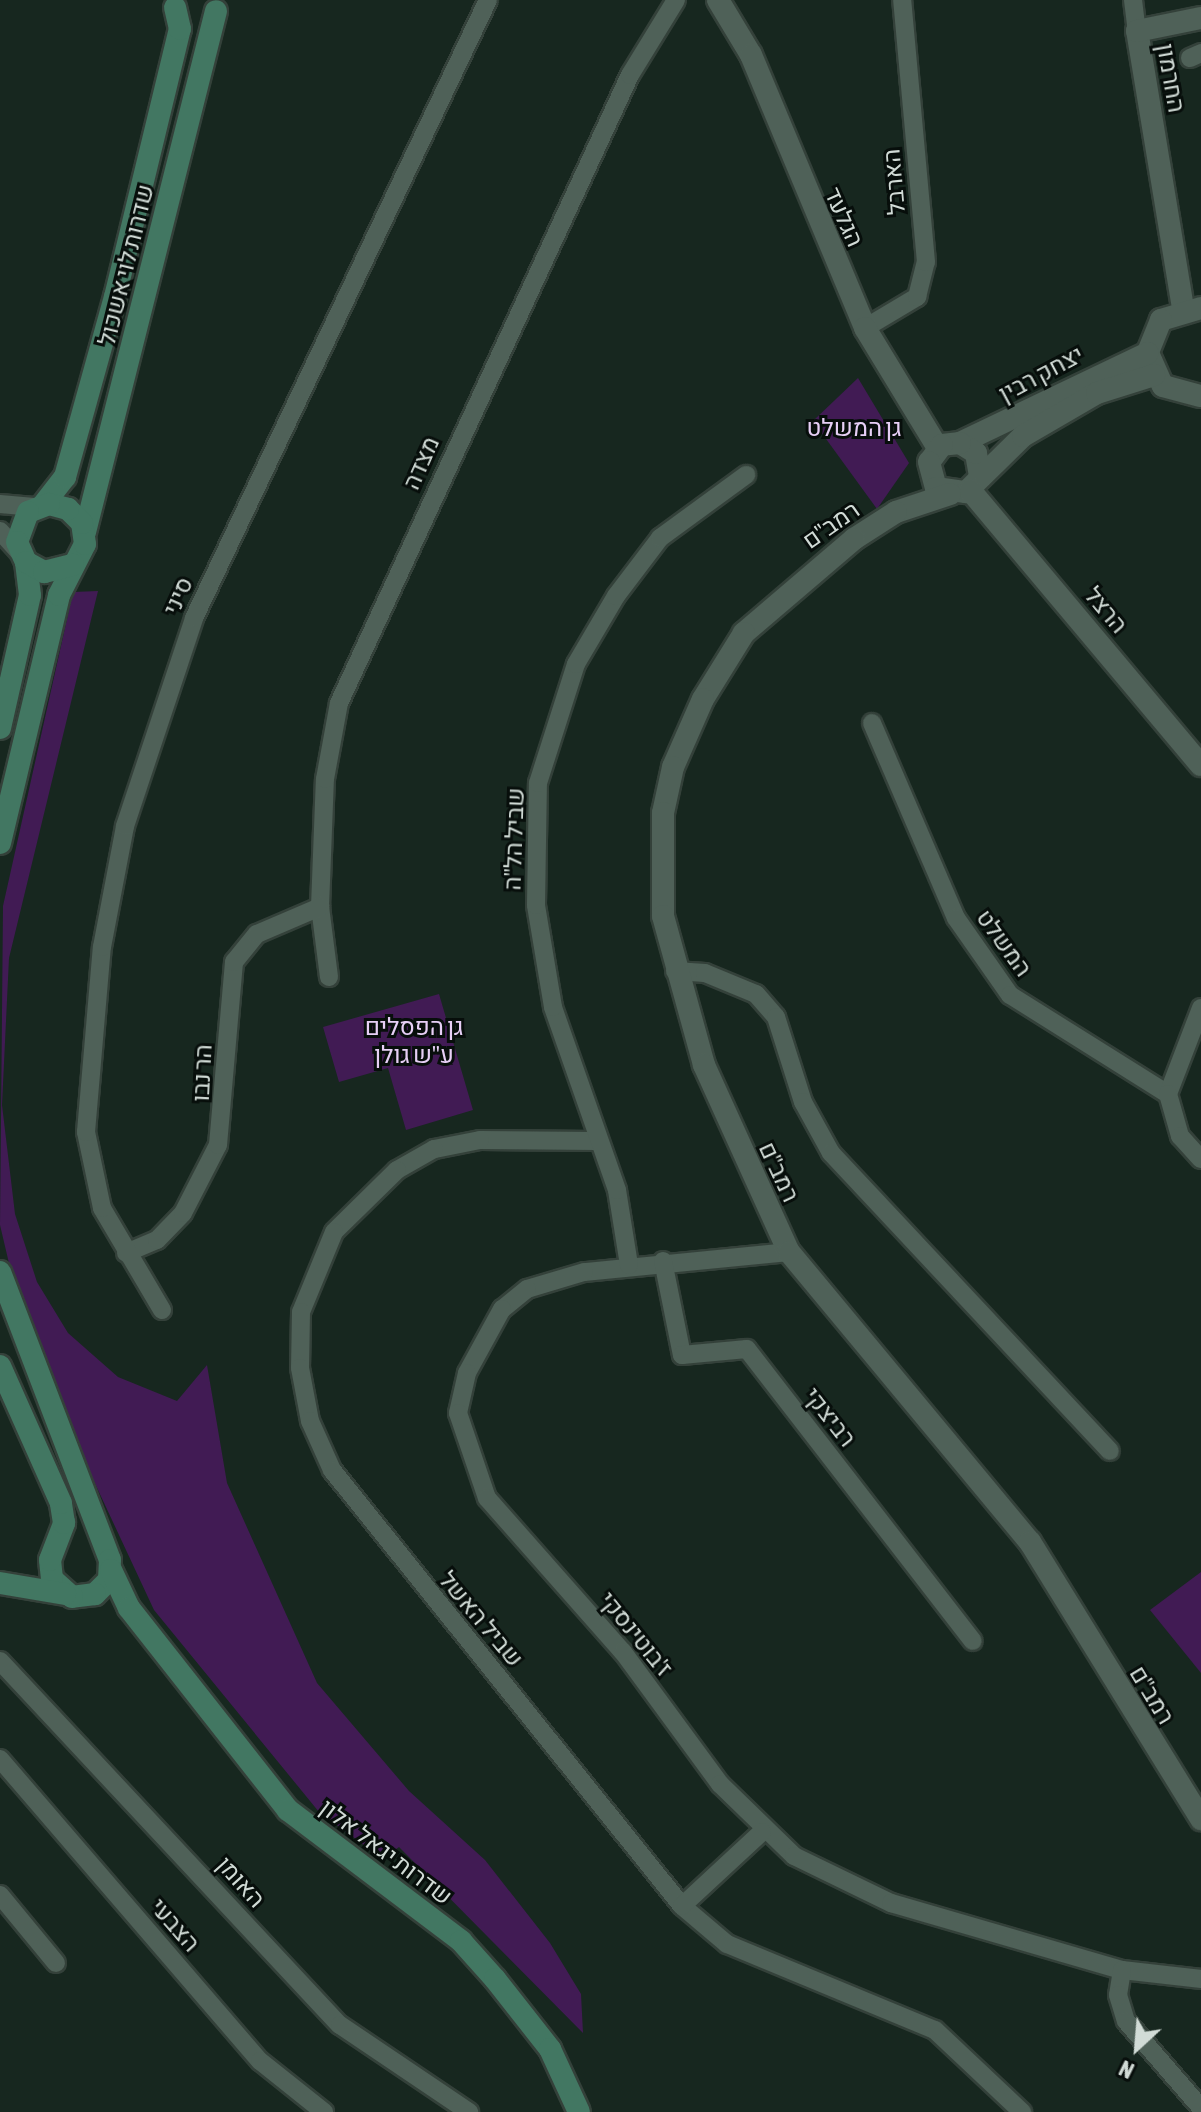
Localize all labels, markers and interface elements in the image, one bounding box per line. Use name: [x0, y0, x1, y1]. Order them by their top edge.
street label: החרמון: [1151, 41, 1191, 115]
street label: הארבל: [877, 148, 911, 216]
street label: שדרות לוי אשכול: [92, 181, 160, 349]
street label: הגלעד: [818, 183, 870, 251]
street label: יצחק רבין: [994, 340, 1088, 408]
park label: גן המשלט: [807, 414, 901, 442]
street label: מצדה: [397, 432, 445, 494]
street label: רמב"ם: [797, 495, 865, 555]
street label: סיני: [157, 573, 199, 619]
street label: הרצל: [1078, 581, 1134, 639]
street label: שביל הל"ה: [498, 787, 530, 891]
street label: המשלט: [970, 904, 1038, 982]
park label: גן הפסלים ע"ש גולן: [365, 1013, 463, 1069]
street label: הר נבו: [186, 1043, 218, 1103]
street label: רמב"ם: [753, 1137, 805, 1207]
street label: רביצקי: [798, 1382, 862, 1452]
street label: שביל האשל: [433, 1566, 529, 1672]
street label: ז'בוטינסקי: [593, 1586, 679, 1682]
street label: רמב"ם: [1124, 1661, 1180, 1729]
street label: שדרות יגאל אלון: [314, 1793, 458, 1911]
street label: האומן: [211, 1851, 271, 1913]
street label: הצבעי: [144, 1893, 206, 1957]
north arrow: [1097, 2008, 1177, 2088]
text: N: [1115, 2055, 1138, 2084]

